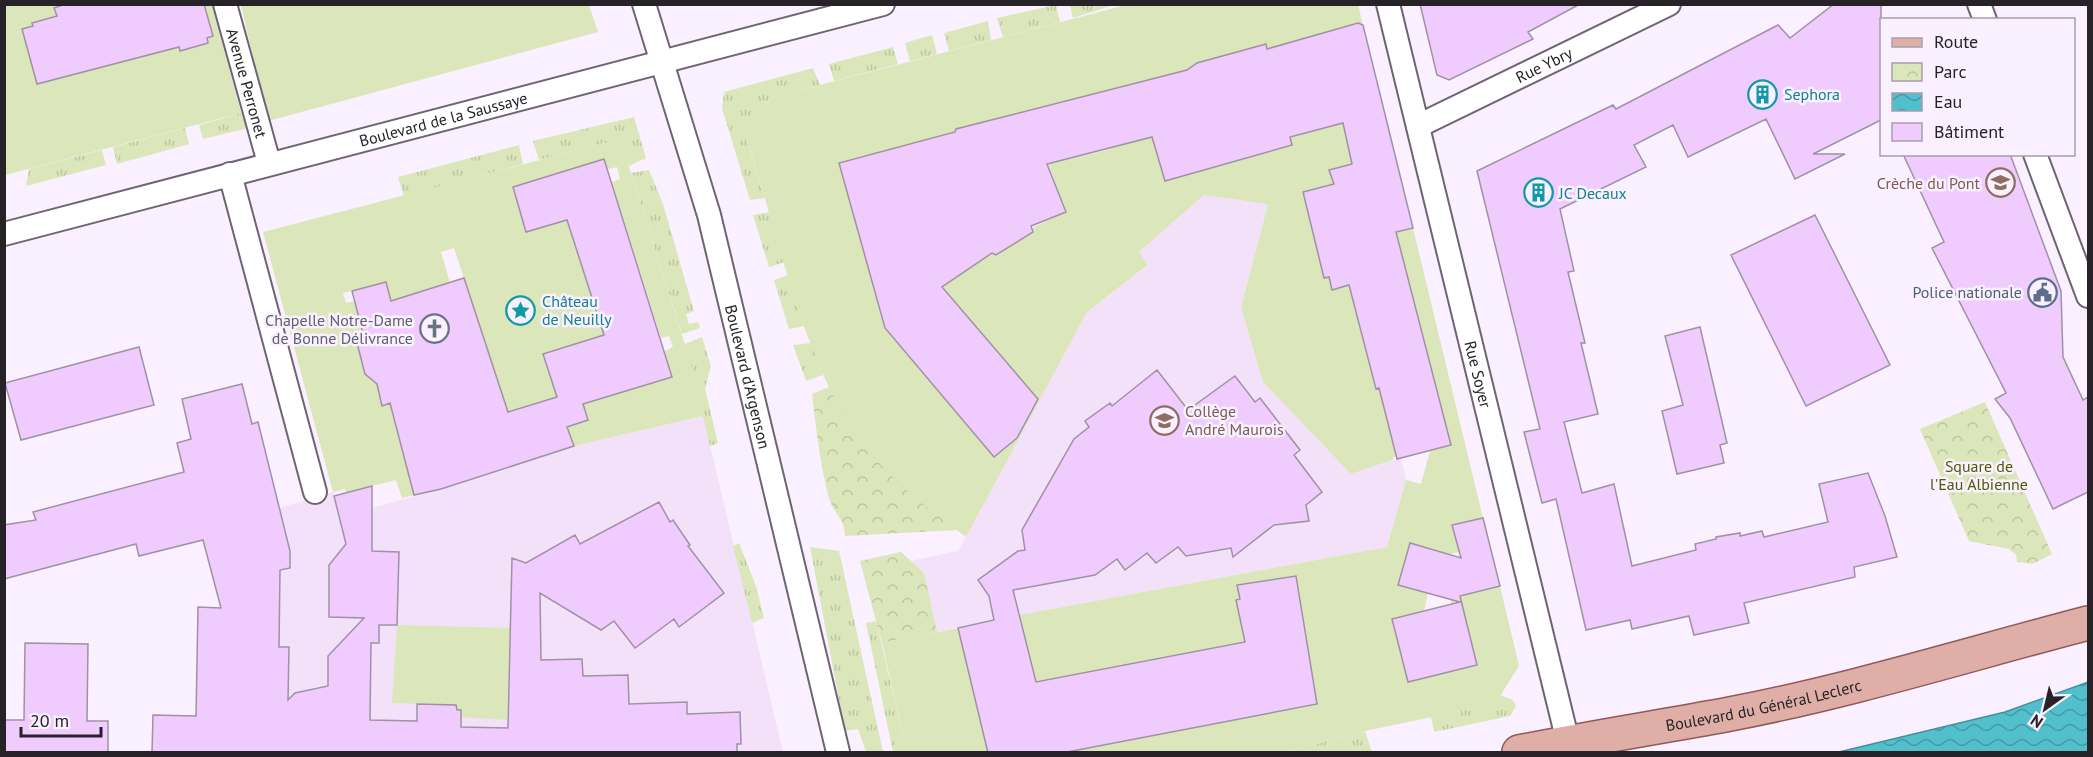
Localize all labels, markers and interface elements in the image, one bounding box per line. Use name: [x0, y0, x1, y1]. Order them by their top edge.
legend: [1880, 18, 2075, 156]
street label: Avenue Perronet: [222, 26, 272, 141]
text: Route: [1934, 30, 1978, 53]
street label: Rue Ybry: [1512, 42, 1576, 87]
text: Parc: [1934, 60, 1967, 83]
building icon: Sephora: [1747, 78, 1779, 110]
place label: Sephora: [1784, 84, 1840, 104]
street label: Boulevard de la Saussaye: [357, 88, 529, 151]
text: Eau: [1934, 90, 1962, 113]
text: Bâtiment: [1934, 120, 2004, 143]
school or university icon: Crèche du Pont: [1985, 167, 2017, 199]
place label: Crèche du Pont: [1877, 173, 1981, 193]
building icon: JC Decaux: [1522, 177, 1554, 209]
place label: JC Decaux: [1558, 183, 1627, 203]
public building icon: Police nationale: [2027, 276, 2059, 308]
place label: Police nationale: [1912, 282, 2022, 302]
place label: Château de Neuilly: [542, 291, 612, 329]
place icon: Château de Neuilly: [505, 294, 537, 326]
street label: Boulevard d'Argenson: [721, 303, 775, 451]
place label: Chapelle Notre-Dame de Bonne Délivrance: [265, 310, 413, 348]
church icon: Chapelle Notre-Dame de Bonne Délivrance: [418, 313, 450, 345]
street label: Rue Soyer: [1460, 339, 1496, 410]
place label: Collège André Maurois: [1185, 401, 1284, 439]
school or university icon: Collège André Maurois: [1148, 404, 1180, 436]
park label: Square de l'Eau Albienne: [1930, 456, 2028, 494]
street label: Boulevard du Général Leclerc: [1664, 675, 1864, 735]
north arrow: [2015, 679, 2075, 739]
scale bar: [21, 700, 100, 738]
text: 20 m: [30, 709, 69, 732]
text: N: [2027, 710, 2047, 733]

